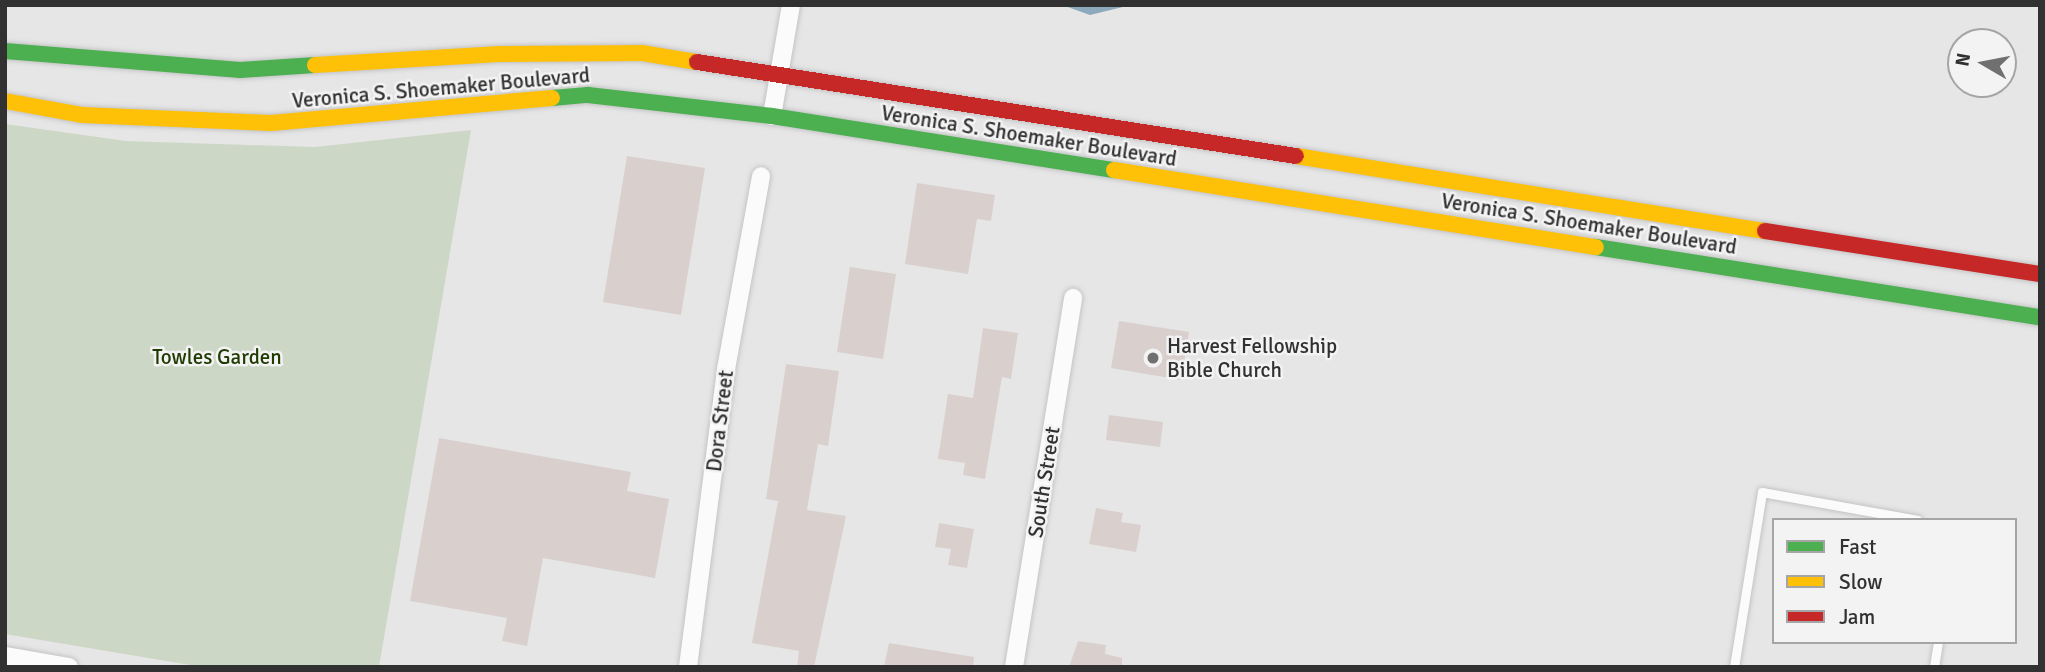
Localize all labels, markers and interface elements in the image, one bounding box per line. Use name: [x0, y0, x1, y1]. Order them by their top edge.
north arrow: [1947, 28, 2017, 98]
text: N: [1950, 51, 1976, 68]
street label: Veronica S. Shoemaker Boulevard: [291, 62, 591, 114]
street label: Veronica S. Shoemaker Boulevard: [879, 100, 1179, 172]
street label: Veronica S. Shoemaker Boulevard: [1439, 188, 1739, 260]
place label: Harvest Fellowship Bible Church: [1167, 333, 1337, 383]
park label: Towles Garden: [152, 344, 282, 370]
marker: Harvest Fellowship Bible Church: [1145, 350, 1161, 366]
street label: Dora Street: [701, 369, 739, 473]
street label: South Street: [1023, 425, 1065, 539]
legend: [1772, 518, 2017, 644]
text: Fast: [1839, 534, 1876, 560]
text: Slow: [1839, 569, 1883, 595]
text: Jam: [1839, 604, 1875, 630]

